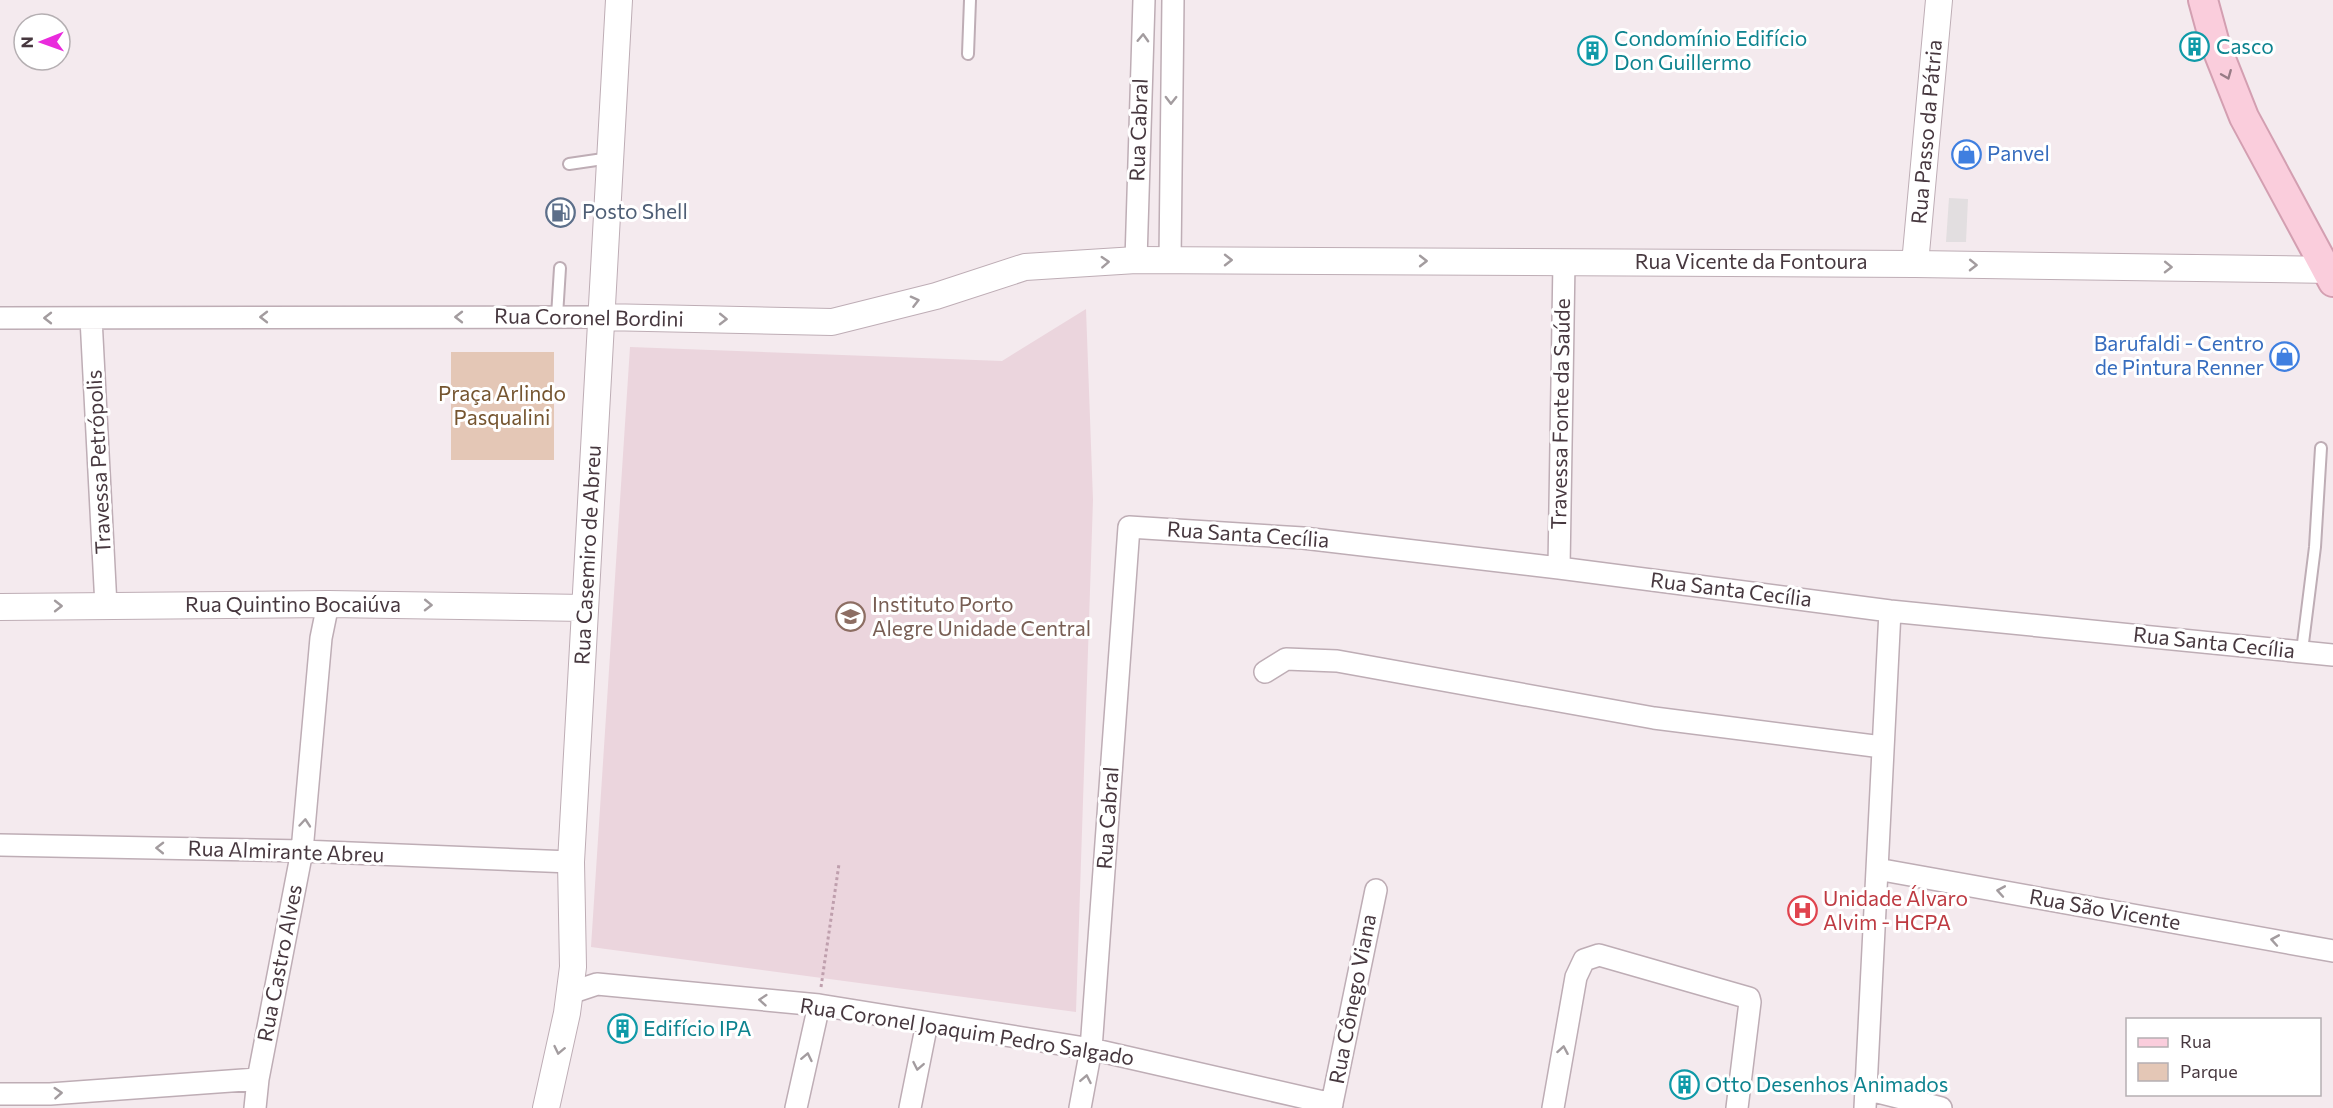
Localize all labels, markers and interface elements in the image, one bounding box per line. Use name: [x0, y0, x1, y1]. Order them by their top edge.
north arrow: [12, 12, 72, 72]
place label: Condomínio Edifício Don Guillermo: [1614, 25, 1807, 74]
building icon: Casco: [2179, 31, 2211, 63]
one-way arrow: [1136, 33, 1149, 42]
place label: Casco: [2216, 33, 2274, 58]
building icon: Condomínio Edifício Don Guillermo: [1577, 35, 1609, 67]
text: N: [17, 36, 36, 48]
street label: Rua Passo da Pátria: [1905, 39, 1946, 225]
one-way arrow: [2220, 69, 2232, 80]
street label: Rua Cabral: [1123, 78, 1152, 182]
one-way arrow: [1165, 96, 1178, 105]
shop icon: Panvel: [1950, 138, 1982, 170]
place label: Panvel: [1987, 140, 2050, 165]
fuel station icon: Posto Shell: [545, 196, 577, 228]
place label: Posto Shell: [582, 198, 688, 223]
street label: Rua Vicente da Fontoura: [1635, 248, 1867, 273]
one-way arrow: [1224, 254, 1233, 266]
one-way arrow: [1419, 255, 1428, 267]
one-way arrow: [1101, 256, 1110, 269]
one-way arrow: [1969, 258, 1978, 271]
one-way arrow: [2164, 261, 2173, 273]
one-way arrow: [910, 296, 920, 309]
street label: Travessa Fonte da Saúde: [1545, 298, 1574, 530]
street label: Rua Coronel Bordini: [494, 302, 684, 331]
one-way arrow: [260, 311, 269, 323]
one-way arrow: [455, 311, 464, 323]
one-way arrow: [44, 312, 53, 324]
one-way arrow: [719, 313, 728, 325]
place label: Barufaldi - Centro de Pintura Renner: [2094, 330, 2264, 379]
shop icon: Barufaldi - Centro de Pintura Renner: [2269, 340, 2301, 372]
street label: Travessa Petrópolis: [80, 369, 115, 555]
park label: Praça Arlindo Pasqualini: [438, 380, 566, 429]
street label: Rua Casemiro de Abreu: [568, 444, 605, 665]
street label: Rua Santa Cecília: [1166, 515, 1330, 552]
street label: Rua Santa Cecília: [1649, 566, 1813, 611]
street label: Rua Quintino Bocaiúva: [185, 591, 401, 616]
place label: Instituto Porto Alegre Unidade Central: [872, 591, 1091, 640]
one-way arrow: [424, 599, 433, 611]
one-way arrow: [54, 600, 63, 612]
school or university icon: Instituto Porto Alegre Unidade Central: [835, 601, 867, 633]
street label: Rua Santa Cecília: [2132, 621, 2296, 662]
street label: Rua Cabral: [1090, 766, 1123, 870]
one-way arrow: [298, 818, 311, 828]
street label: Rua Almirante Abreu: [187, 835, 385, 866]
one-way arrow: [155, 842, 164, 855]
street label: Rua Castro Alves: [251, 882, 306, 1043]
street label: Rua São Vicente: [2028, 883, 2183, 934]
place label: Unidade Álvaro Alvim - HCPA: [1823, 885, 1968, 934]
one-way arrow: [1996, 885, 2006, 898]
hospital icon: Unidade Álvaro Alvim - HCPA: [1786, 895, 1818, 927]
street label: Rua Cônego Viana: [1323, 912, 1380, 1086]
one-way arrow: [2271, 935, 2280, 947]
street label: Rua Coronel Joaquim Pedro Salgado: [798, 992, 1136, 1069]
one-way arrow: [759, 994, 768, 1007]
building icon: Edifício IPA: [606, 1013, 638, 1045]
place label: Edifício IPA: [643, 1015, 751, 1040]
legend: [2126, 1018, 2321, 1096]
text: Rua: [2180, 1030, 2211, 1052]
one-way arrow: [553, 1045, 566, 1055]
one-way arrow: [1556, 1046, 1569, 1056]
one-way arrow: [800, 1052, 813, 1062]
one-way arrow: [913, 1060, 926, 1070]
text: Parque: [2180, 1060, 2238, 1082]
building icon: Otto Desenhos Animados: [1668, 1069, 1700, 1101]
place label: Otto Desenhos Animados: [1705, 1071, 1948, 1096]
one-way arrow: [1079, 1074, 1092, 1084]
one-way arrow: [54, 1087, 63, 1100]

